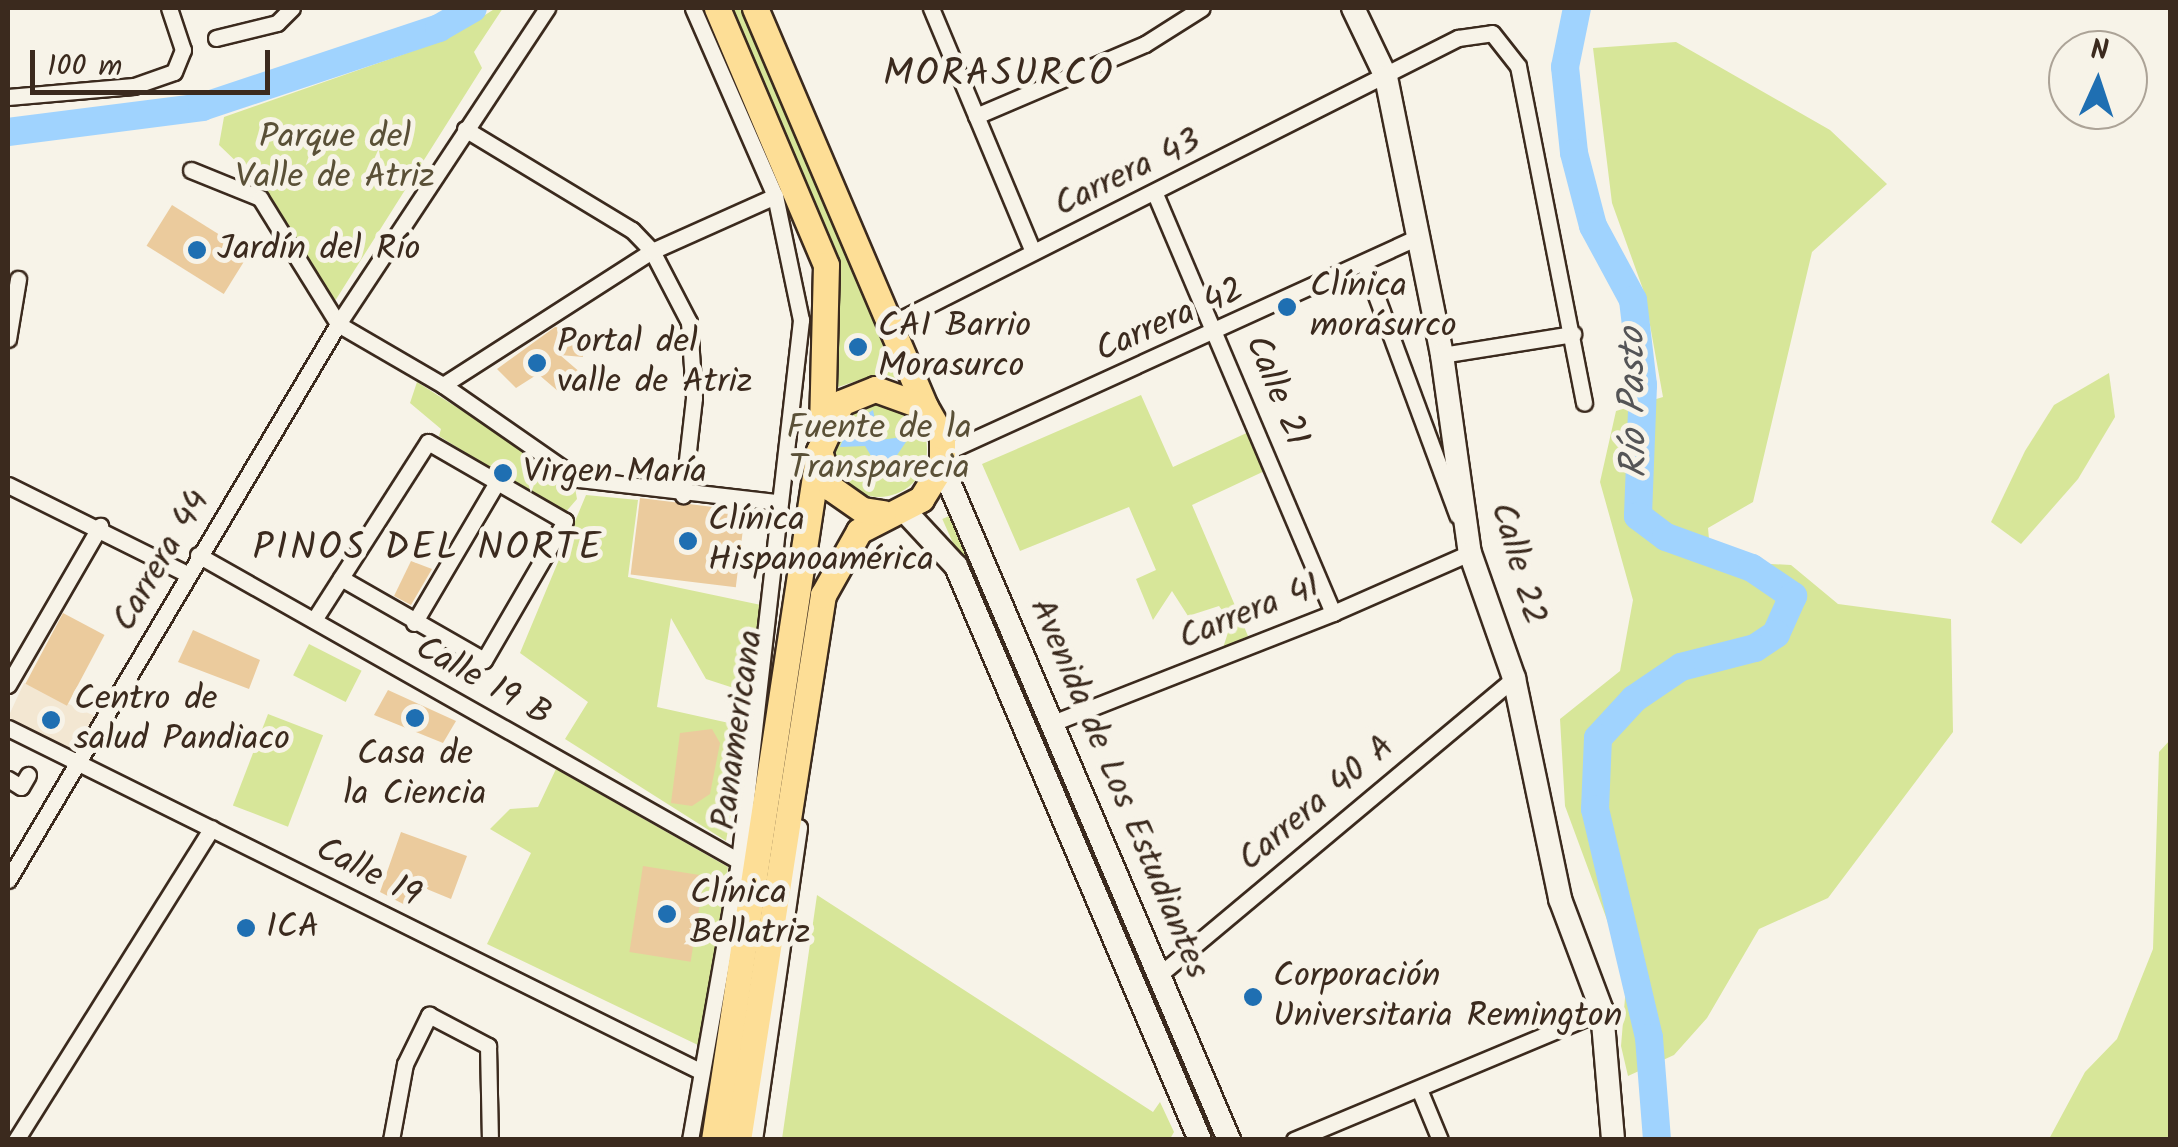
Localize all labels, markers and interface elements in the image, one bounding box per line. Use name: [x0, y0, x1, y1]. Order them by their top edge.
text: N: [2089, 29, 2109, 74]
scale bar: [35, 30, 275, 92]
north arrow: [2048, 30, 2148, 130]
text: 100 m: [47, 43, 122, 91]
district label: MORASURCO: [883, 53, 1115, 99]
park label: Parque del Valle de Atriz: [235, 117, 435, 199]
street label: Carrera 43: [1048, 121, 1208, 227]
place label: Jardín del Río: [217, 229, 420, 271]
marker: Jardín del Río: [186, 239, 208, 261]
place label: Clínica morásurco: [1310, 266, 1457, 348]
street label: Carrera 42: [1089, 270, 1251, 372]
marker: Clínica morásurco: [1274, 294, 1300, 320]
place label: CAI Barrio Morasurco: [878, 306, 1031, 388]
place label: Portal del valle de Atriz: [557, 322, 753, 404]
water label: Río Pasto: [1611, 327, 1659, 479]
street label: Calle 21: [1235, 330, 1317, 452]
marker: CAI Barrio Morasurco: [847, 336, 869, 358]
marker: Portal del valle de Atriz: [526, 352, 548, 374]
park label: Fuente de la Transparecia: [786, 408, 972, 490]
place label: Virgen María: [523, 452, 707, 494]
marker: Virgen María: [492, 462, 514, 484]
street label: Carrera 44: [105, 483, 219, 639]
street label: Calle 22: [1480, 498, 1554, 630]
place label: Clínica Hispanoamérica: [708, 500, 934, 582]
district label: PINOS DEL NORTE: [253, 527, 603, 573]
marker: Clínica Hispanoamérica: [677, 530, 699, 552]
street label: Carrera 41: [1173, 566, 1327, 660]
street label: Avenida de Los Estudiantes: [1019, 593, 1217, 985]
street label: Calle 19 B: [408, 628, 558, 736]
street label: Panamericana: [704, 628, 774, 832]
place label: Centro de salud Pandiaco: [74, 679, 290, 761]
marker: Centro de salud Pandiaco: [38, 707, 64, 733]
marker: Casa de la Ciencia: [404, 707, 426, 729]
street label: Carrera 40 A: [1231, 727, 1403, 881]
place label: Casa de la Ciencia: [343, 734, 487, 816]
street label: Calle 19: [308, 829, 428, 917]
place label: Clínica Bellatriz: [690, 873, 810, 955]
marker: Clínica Bellatriz: [654, 901, 680, 927]
place label: ICA: [266, 907, 319, 949]
marker: ICA: [235, 917, 257, 939]
place label: Corporación Universitaria Remington: [1273, 956, 1622, 1038]
marker: Corporación Universitaria Remington: [1242, 986, 1264, 1008]

